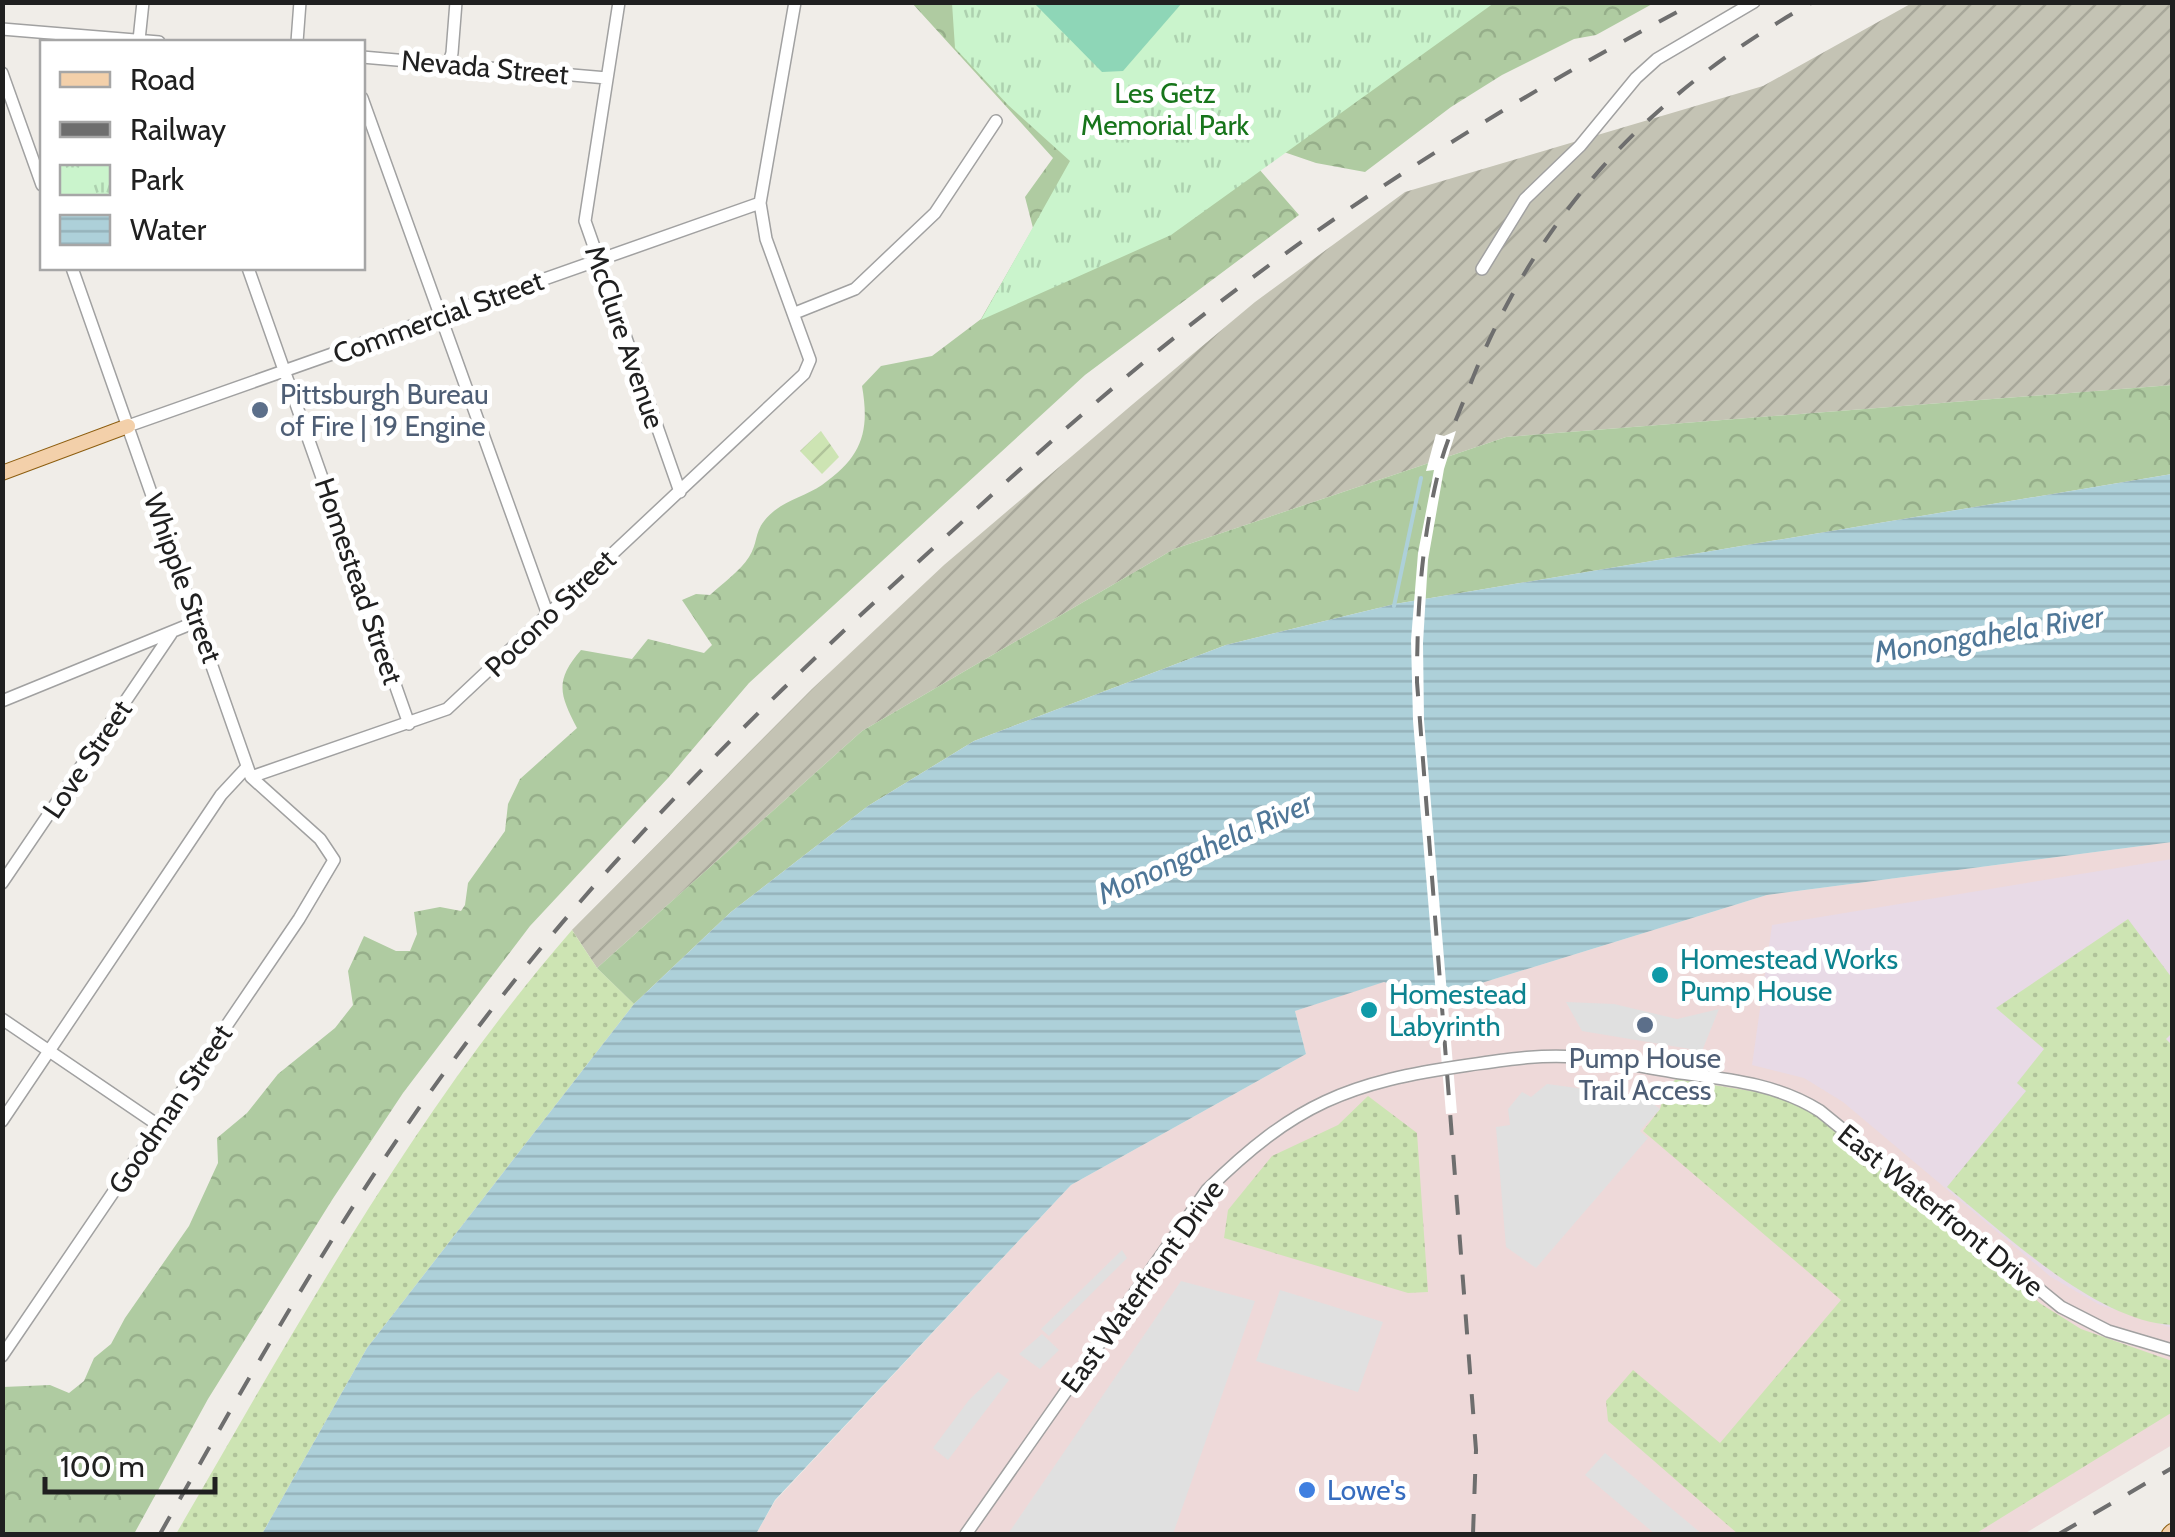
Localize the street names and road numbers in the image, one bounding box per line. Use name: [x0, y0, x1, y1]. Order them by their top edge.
street label: Nevada Street: [400, 43, 570, 91]
street label: McClure Avenue: [578, 241, 672, 433]
street label: Commercial Street: [328, 263, 548, 371]
street label: Homestead Street: [308, 473, 410, 689]
street label: Whipple Street: [137, 489, 229, 667]
street label: Pocono Street: [478, 542, 622, 684]
street label: Love Street: [35, 694, 139, 824]
street label: Goodman Street: [101, 1018, 239, 1200]
street label: East Waterfront Drive: [1831, 1117, 2051, 1303]
street label: East Waterfront Drive: [1053, 1173, 1231, 1399]

